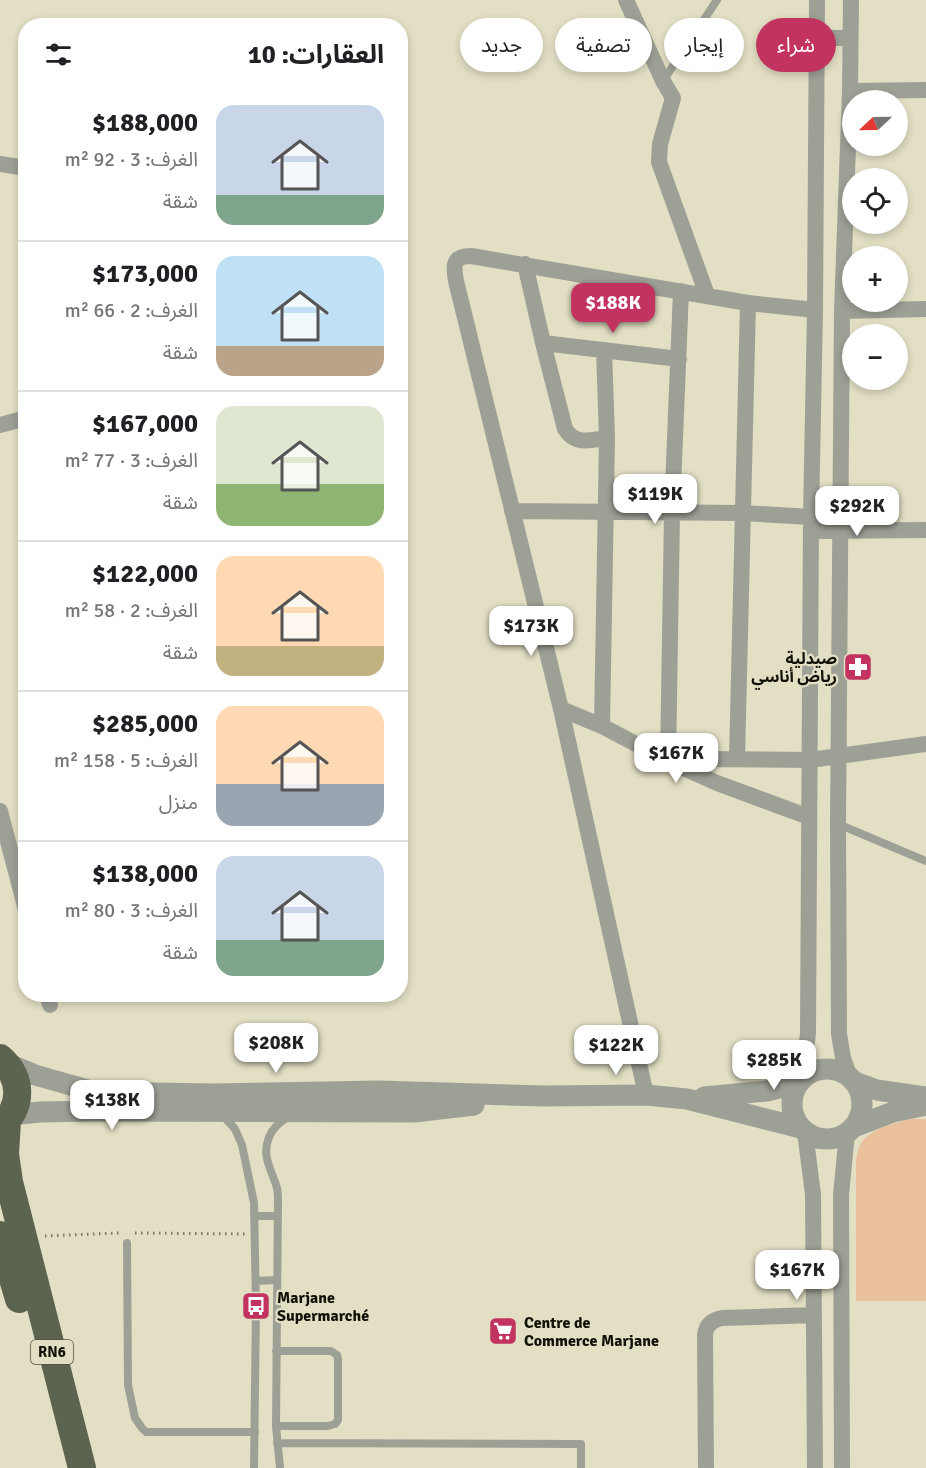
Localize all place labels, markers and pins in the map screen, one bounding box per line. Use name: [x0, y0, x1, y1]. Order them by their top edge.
pin: $188K: [571, 283, 655, 334]
pin: $119K: [613, 474, 697, 525]
pin: $292K: [815, 486, 899, 537]
pin: $173K: [489, 606, 573, 657]
place label: صيدلية رياض أناسي: [751, 649, 837, 690]
pharmacy icon: صيدلية رياض أناسي: [842, 651, 874, 683]
pin: $167K: [634, 733, 718, 784]
pin: $208K: [234, 1023, 318, 1074]
pin: $122K: [574, 1025, 658, 1076]
pin: $285K: [732, 1040, 816, 1091]
pin: $138K: [70, 1080, 154, 1131]
pin: $167K: [755, 1250, 839, 1301]
place label: Marjane Supermarché: [277, 1288, 369, 1326]
bus stop icon: Marjane Supermarché: [240, 1290, 272, 1322]
place label: Centre de Commerce Marjane: [524, 1313, 659, 1351]
supermarket icon: Centre de Commerce Marjane: [487, 1315, 519, 1347]

